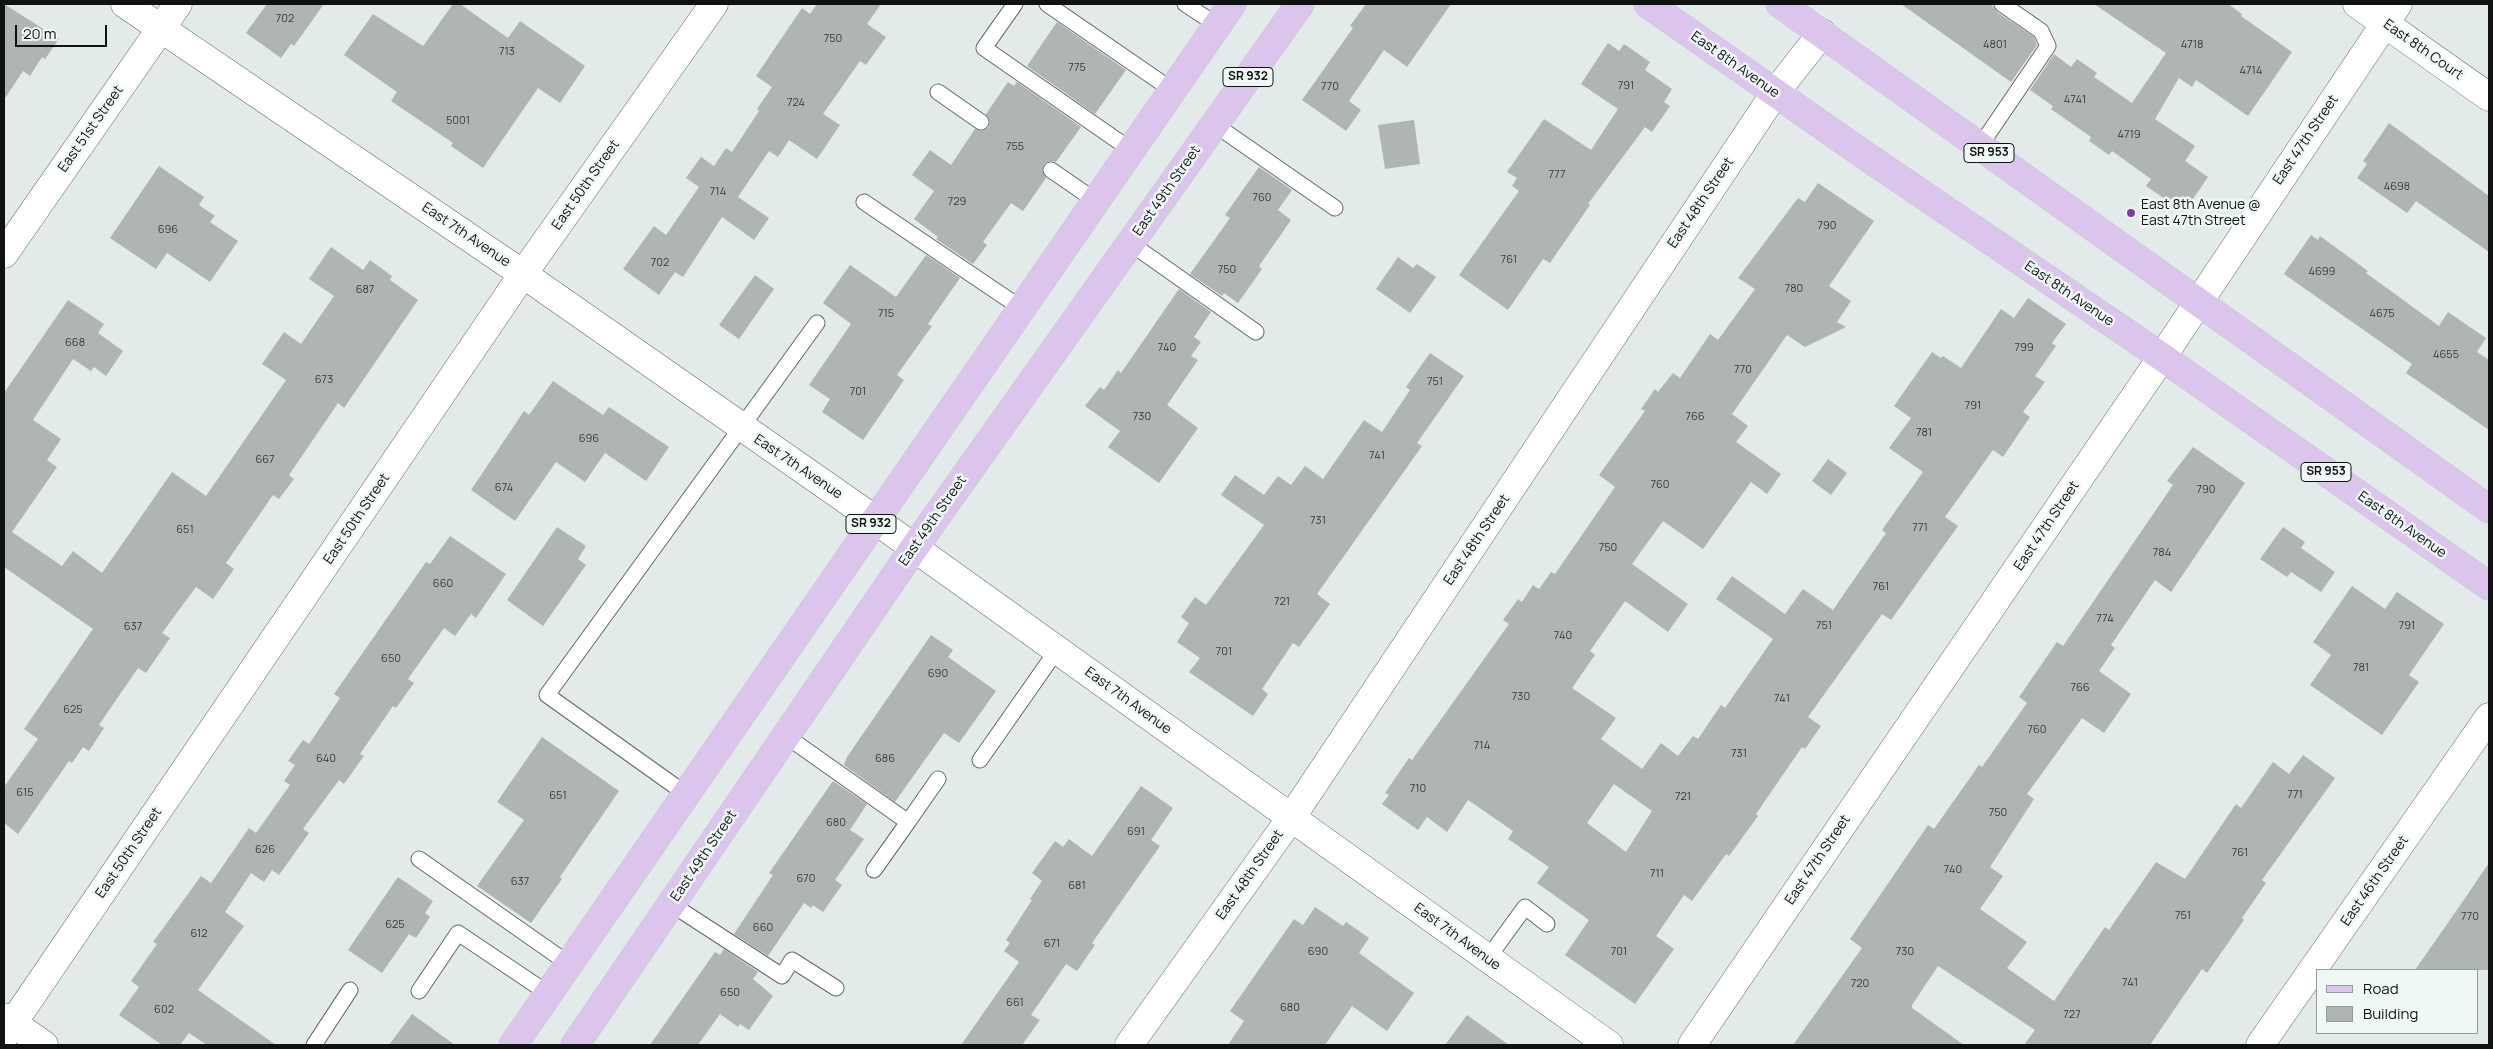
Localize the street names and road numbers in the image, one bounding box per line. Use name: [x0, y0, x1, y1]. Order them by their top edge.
street label: East 8th Court: [2380, 16, 2466, 84]
street label: East 8th Avenue: [1687, 28, 1783, 102]
road number: SR 932: [1223, 68, 1273, 86]
street label: East 51st Street: [55, 82, 127, 176]
street label: East 47th Street: [2270, 92, 2342, 188]
street label: East 50th Street: [549, 137, 623, 233]
street label: East 49th Street: [1130, 143, 1204, 239]
road number: SR 953: [1964, 144, 2014, 162]
street label: East 48th Street: [1664, 154, 1738, 252]
street label: East 7th Avenue: [419, 199, 513, 271]
street label: East 8th Avenue: [2021, 258, 2117, 330]
street label: East 7th Avenue: [751, 431, 845, 503]
road number: SR 953: [2301, 462, 2351, 482]
street label: East 50th Street: [320, 470, 394, 568]
street label: East 49th Street: [896, 473, 970, 569]
street label: East 47th Street: [2011, 478, 2083, 574]
street label: East 8th Avenue: [2354, 488, 2450, 562]
street label: East 48th Street: [1440, 491, 1514, 589]
road number: SR 932: [846, 514, 896, 534]
street label: East 7th Avenue: [1081, 664, 1175, 738]
street label: East 50th Street: [92, 804, 166, 902]
street label: East 49th Street: [667, 807, 741, 905]
street label: East 47th Street: [1782, 812, 1854, 908]
street label: East 48th Street: [1213, 827, 1287, 923]
street label: East 46th Street: [2338, 833, 2412, 929]
street label: East 7th Avenue: [1410, 900, 1504, 974]

